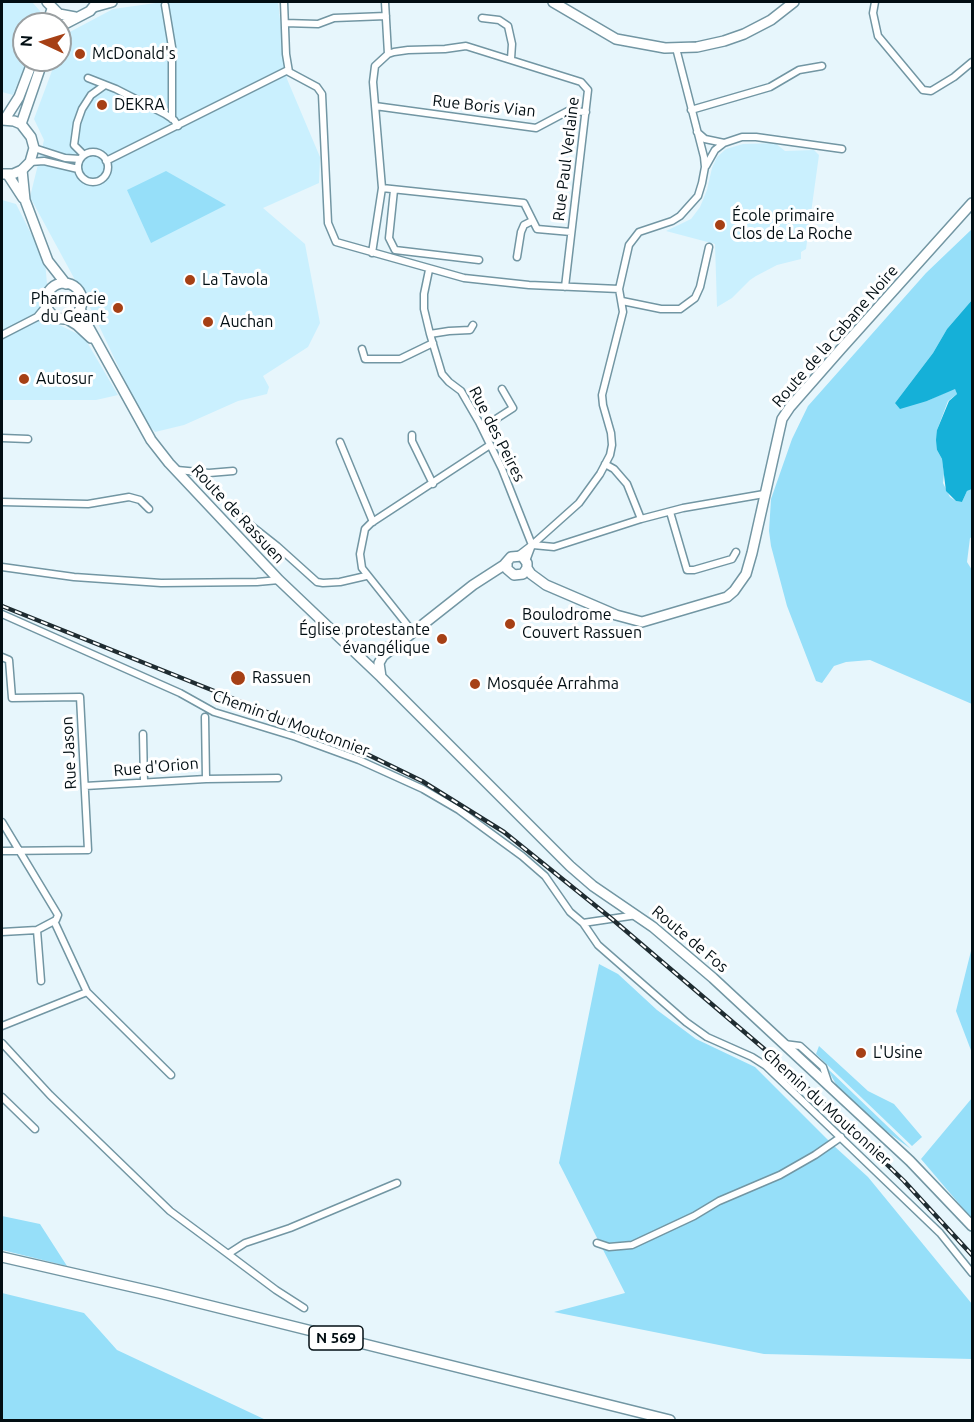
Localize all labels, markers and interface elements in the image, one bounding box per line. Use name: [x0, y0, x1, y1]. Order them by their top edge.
north arrow: [12, 12, 72, 72]
text: N: [17, 34, 35, 47]
place label: McDonald's: [92, 44, 176, 64]
marker: McDonald's: [73, 47, 87, 61]
street label: Rue Boris Vian: [431, 91, 537, 121]
place label: DEKRA: [114, 95, 165, 115]
street label: Rue Paul Verlaine: [549, 96, 583, 222]
marker: DEKRA: [95, 98, 109, 112]
place label: École primaire Clos de La Roche: [732, 206, 853, 244]
marker: École primaire Clos de La Roche: [713, 218, 727, 232]
street label: Route de la Cabane Noire: [768, 261, 902, 411]
place label: La Tavola: [202, 270, 268, 290]
marker: La Tavola: [183, 273, 197, 287]
place label: Pharmacie du Geant: [31, 289, 106, 327]
marker: Pharmacie du Geant: [111, 301, 125, 315]
place label: Auchan: [220, 312, 273, 332]
marker: Auchan: [201, 315, 215, 329]
place label: Autosur: [36, 369, 93, 389]
marker: Autosur: [17, 372, 31, 386]
street label: Rue des Peires: [465, 383, 529, 485]
street label: Route de Rassuen: [187, 461, 289, 567]
place label: Boulodrome Couvert Rassuen: [522, 605, 642, 643]
marker: Boulodrome Couvert Rassuen: [503, 617, 517, 631]
place label: Église protestante évangélique: [299, 620, 430, 658]
marker: Église protestante évangélique: [435, 632, 449, 646]
place label: Rassuen: [252, 668, 311, 688]
marker: Rassuen: [229, 669, 247, 687]
place label: Mosquée Arrahma: [487, 674, 619, 694]
marker: Mosquée Arrahma: [468, 677, 482, 691]
street label: Chemin du Moutonnier: [210, 686, 372, 760]
street label: Rue Jason: [57, 716, 81, 790]
street label: Rue d'Orion: [113, 754, 199, 780]
street label: Route de Fos: [648, 902, 732, 976]
place label: L'Usine: [873, 1043, 923, 1063]
street label: Chemin du Moutonnier: [759, 1044, 895, 1170]
marker: L'Usine: [854, 1046, 868, 1060]
road number: N 569: [309, 1326, 363, 1350]

